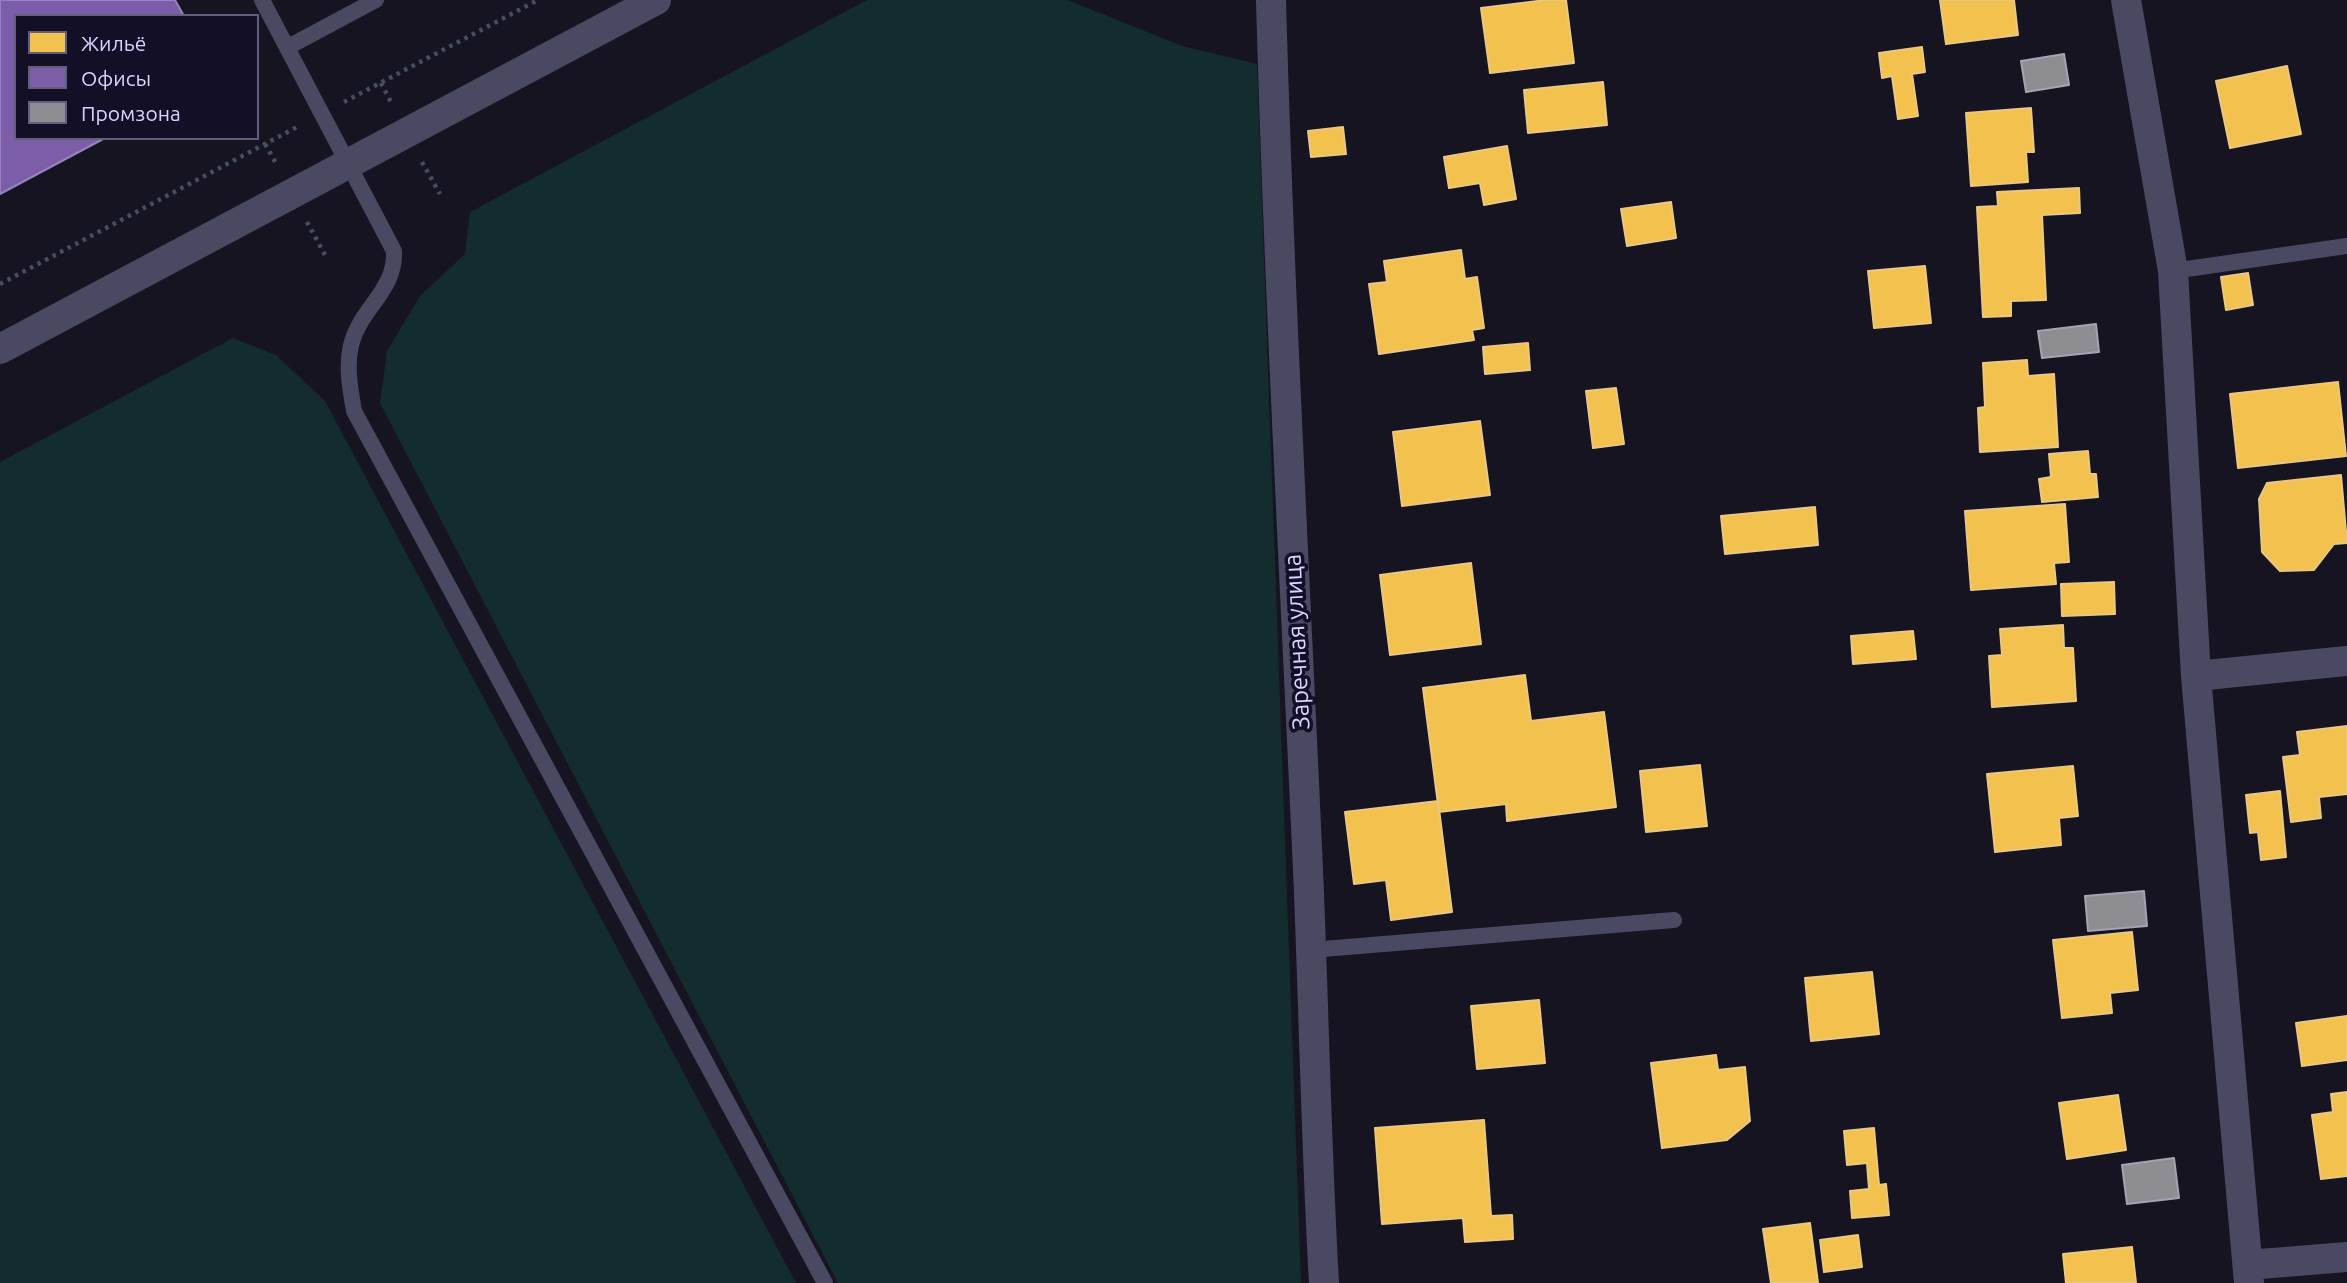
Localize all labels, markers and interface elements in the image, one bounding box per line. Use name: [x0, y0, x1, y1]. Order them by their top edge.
legend: [14, 14, 259, 140]
text: Жильё: [81, 31, 146, 55]
text: Офисы: [81, 66, 151, 90]
text: Промзона: [81, 101, 181, 125]
street label: Заречная улица: [1278, 553, 1316, 731]

